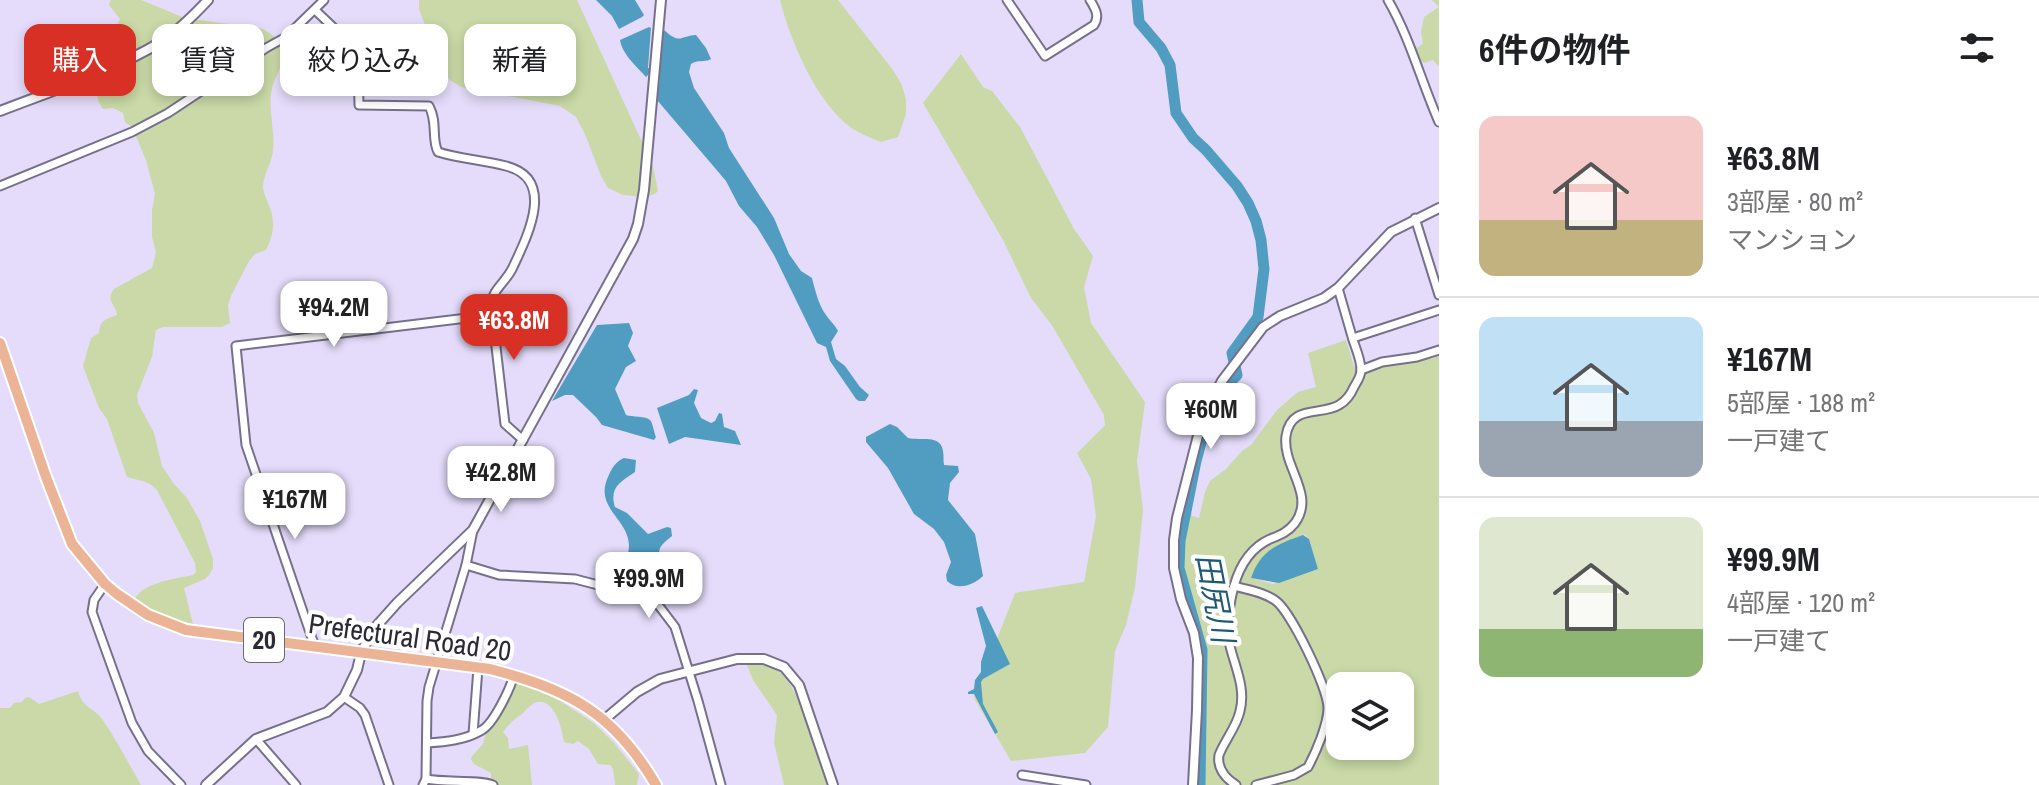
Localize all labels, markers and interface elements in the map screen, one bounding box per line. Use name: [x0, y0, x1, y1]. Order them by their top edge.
chip: 購入: [24, 24, 136, 96]
chip: 賃貸: [152, 24, 264, 96]
chip: 絞り込み: [280, 24, 448, 96]
chip: 新着: [464, 24, 576, 96]
icon: filters: [1955, 26, 1999, 70]
text: 6件の物件: [1479, 27, 1631, 73]
text: ¥63.8M: [1727, 135, 1820, 181]
icon: home: [1543, 148, 1639, 244]
text: 3部屋 · 80 m²: [1727, 184, 1863, 219]
text: マンション: [1727, 222, 1857, 257]
pin: ¥94.2M: [269, 281, 399, 349]
text: ¥94.2M: [298, 289, 370, 324]
pin: ¥63.8M: [449, 294, 579, 362]
text: ¥63.8M: [478, 302, 550, 337]
text: ¥167M: [1727, 336, 1812, 382]
icon: home: [1543, 349, 1639, 445]
pin: ¥60M: [1164, 383, 1258, 451]
text: 5部屋 · 188 m²: [1727, 385, 1875, 420]
text: ¥60M: [1184, 391, 1238, 426]
text: 一戸建て: [1727, 423, 1831, 458]
pin: ¥42.8M: [436, 446, 566, 514]
text: ¥42.8M: [465, 454, 537, 489]
pin: ¥167M: [239, 473, 351, 541]
text: ¥167M: [262, 481, 328, 516]
text: ¥99.9M: [1727, 536, 1820, 582]
icon: home: [1543, 549, 1639, 645]
water label: 田尻川: [1188, 550, 1245, 649]
pin: ¥99.9M: [584, 552, 714, 620]
text: ¥99.9M: [613, 560, 685, 595]
text: 4部屋 · 120 m²: [1727, 585, 1875, 620]
street label: Prefectural Road 20: [306, 604, 514, 670]
road number: 20: [244, 618, 284, 662]
text: 一戸建て: [1727, 623, 1831, 658]
map controls: [1326, 672, 1414, 760]
button: layers: [1326, 672, 1414, 760]

